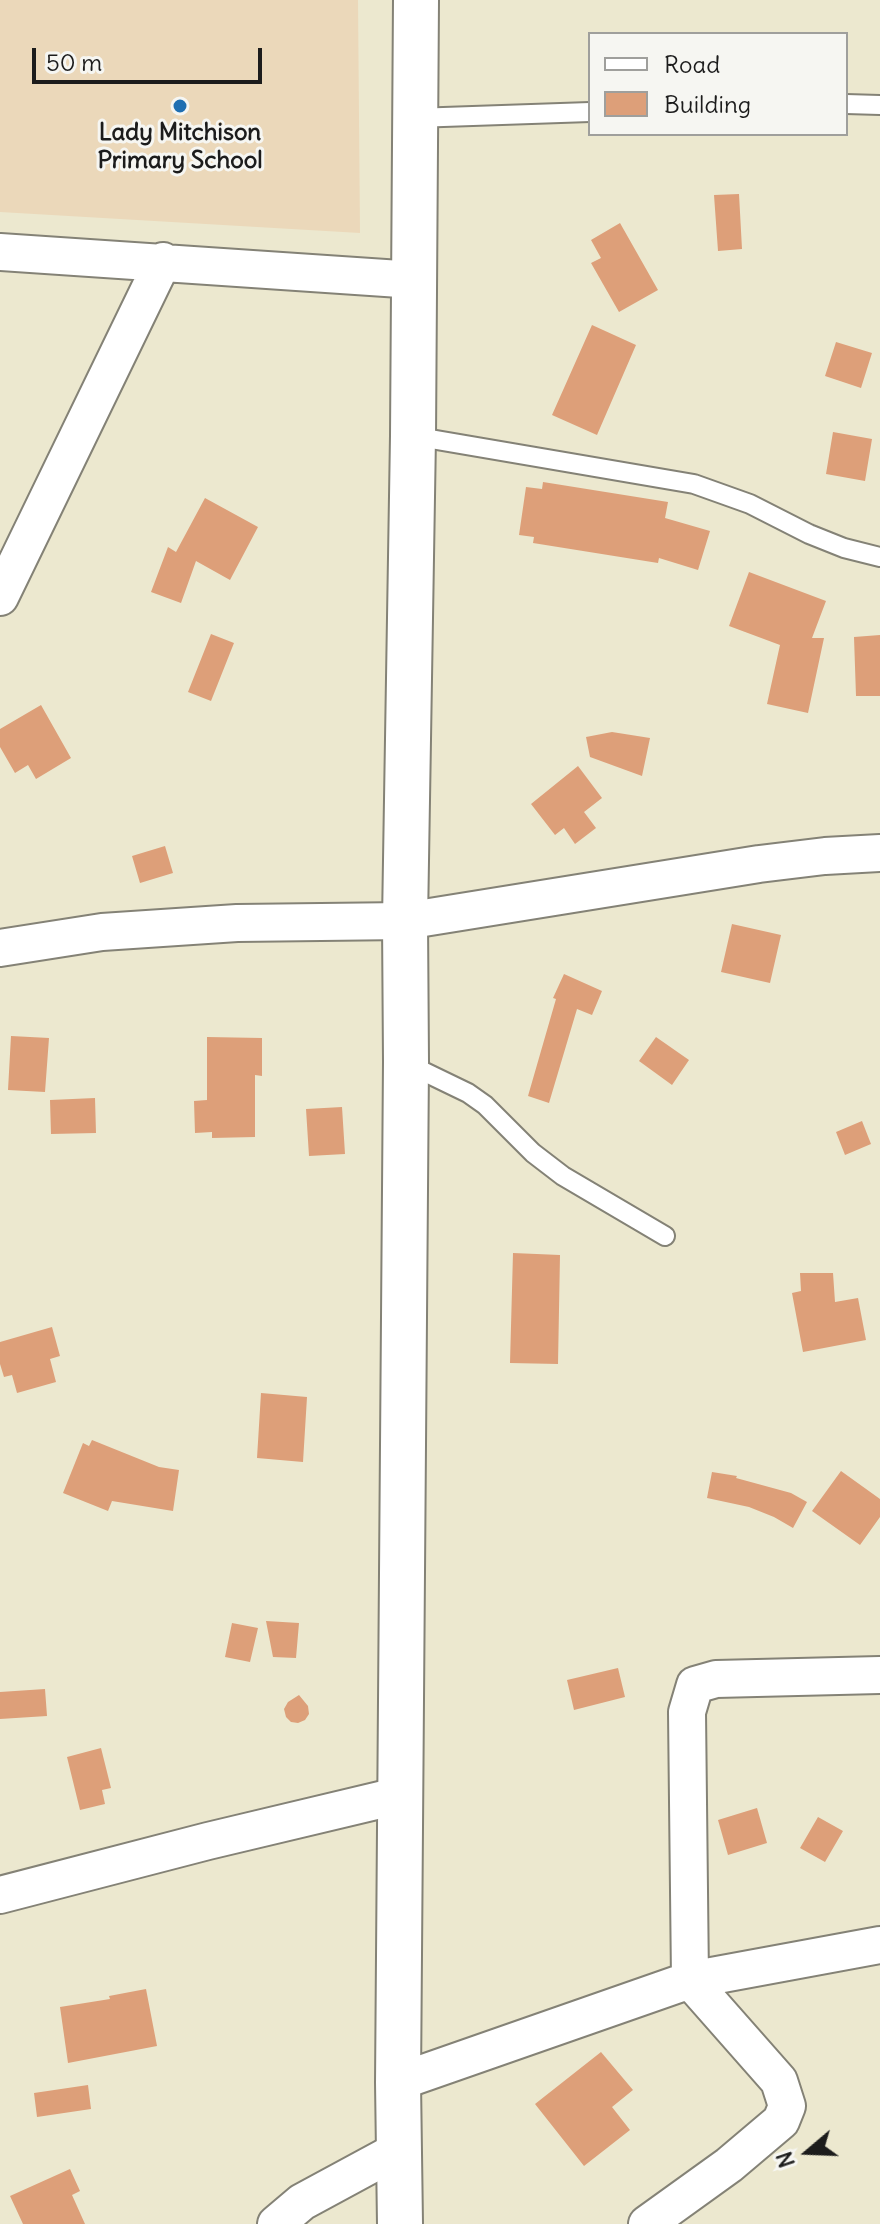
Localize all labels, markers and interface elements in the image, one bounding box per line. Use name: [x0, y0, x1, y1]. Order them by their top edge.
scale bar: [36, 32, 266, 82]
legend: [588, 32, 848, 136]
text: 50 m: [46, 47, 102, 77]
text: Road: [664, 49, 720, 79]
text: Building: [664, 89, 751, 119]
marker: Lady Mitchison Primary School: [171, 97, 189, 115]
place label: Lady Mitchison Primary School: [97, 119, 263, 175]
north arrow: [768, 2112, 848, 2192]
text: N: [770, 2148, 801, 2172]

